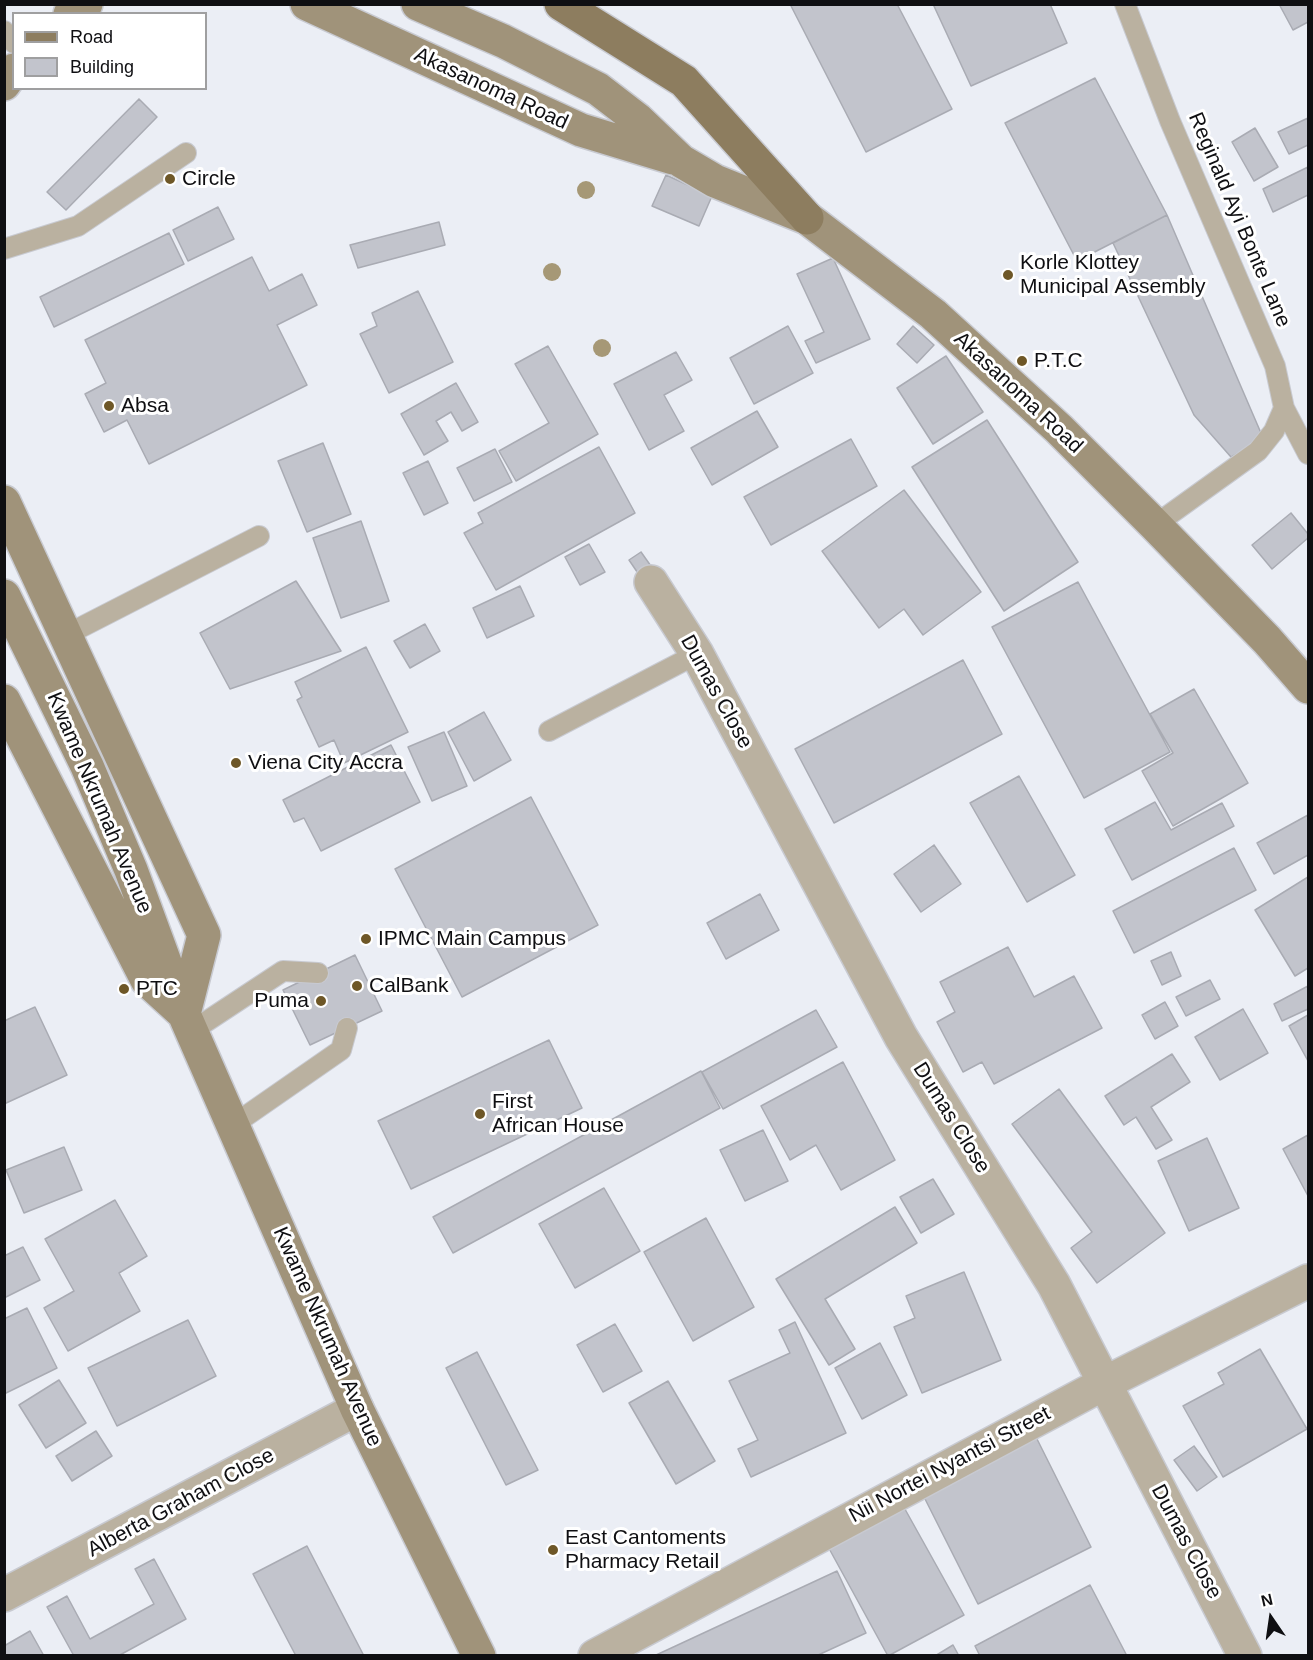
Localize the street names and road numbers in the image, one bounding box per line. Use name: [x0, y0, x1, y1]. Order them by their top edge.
street label: Akasanoma Road: [410, 42, 572, 136]
street label: Reginald Ayi Bonte Lane: [1182, 109, 1296, 331]
street label: Akasanoma Road: [948, 327, 1088, 459]
street label: Dumas Close: [674, 631, 758, 753]
street label: Kwame Nkrumah Avenue: [41, 689, 157, 917]
street label: Dumas Close: [907, 1058, 995, 1178]
street label: Kwame Nkrumah Avenue: [267, 1223, 387, 1451]
street label: Nii Nortei Nyantsi Street: [845, 1401, 1055, 1529]
street label: Alberta Graham Close: [83, 1443, 279, 1563]
street label: Dumas Close: [1145, 1480, 1227, 1604]

